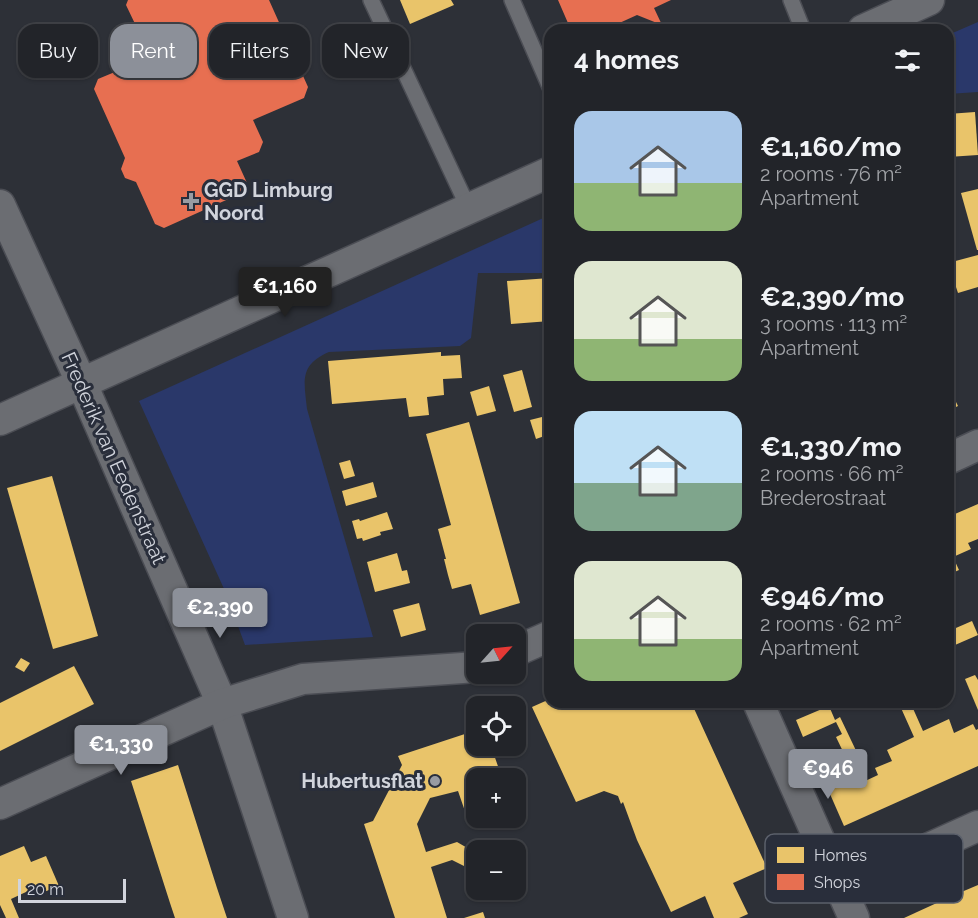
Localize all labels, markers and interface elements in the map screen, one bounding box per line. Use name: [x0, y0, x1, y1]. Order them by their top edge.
chip: Buy: [18, 24, 98, 78]
chip: Rent: [110, 24, 197, 78]
chip: Filters: [209, 24, 310, 78]
chip: New: [322, 24, 409, 78]
icon: filters: [891, 44, 924, 77]
text: 4 homes: [574, 45, 679, 75]
text: €1,160/mo: [760, 132, 901, 162]
icon: home: [622, 135, 694, 207]
text: 2 rooms · 76 m²: [760, 162, 902, 186]
place label: GGD Limburg Noord: [204, 178, 333, 225]
text: Apartment: [760, 186, 859, 210]
marker: GGD Limburg Noord: [182, 192, 200, 210]
pin: €1,160: [236, 267, 334, 318]
text: €1,160: [253, 274, 317, 298]
text: €2,390/mo: [760, 282, 904, 312]
icon: home: [622, 285, 694, 357]
text: 3 rooms · 113 m²: [760, 312, 907, 336]
text: Apartment: [760, 336, 859, 360]
street label: Frederik van Eedenstraat: [56, 348, 172, 568]
text: €1,330/mo: [760, 432, 902, 462]
icon: home: [622, 435, 694, 507]
text: 2 rooms · 66 m²: [760, 462, 903, 486]
text: Brederostraat: [760, 486, 886, 510]
text: €946/mo: [760, 582, 884, 612]
icon: home: [622, 585, 694, 657]
pin: €2,390: [171, 588, 269, 639]
text: €2,390: [186, 595, 254, 619]
text: 2 rooms · 62 m²: [760, 612, 902, 636]
north arrow: [466, 624, 526, 684]
map controls: [466, 624, 526, 900]
text: Apartment: [760, 636, 859, 660]
button: locate: [466, 696, 526, 756]
pin: €1,330: [72, 725, 170, 776]
text: €1,330: [88, 732, 154, 756]
pin: €946: [792, 749, 864, 800]
text: €946: [802, 756, 854, 780]
button: +: [466, 768, 526, 828]
place label: Hubertusflat: [301, 769, 423, 793]
marker: Hubertusflat: [428, 774, 442, 788]
legend: [765, 834, 963, 903]
button: −: [466, 840, 526, 900]
text: Homes: [814, 846, 867, 865]
text: Shops: [814, 873, 860, 892]
scale bar: [18, 876, 126, 904]
text: 20 m: [27, 880, 64, 899]

